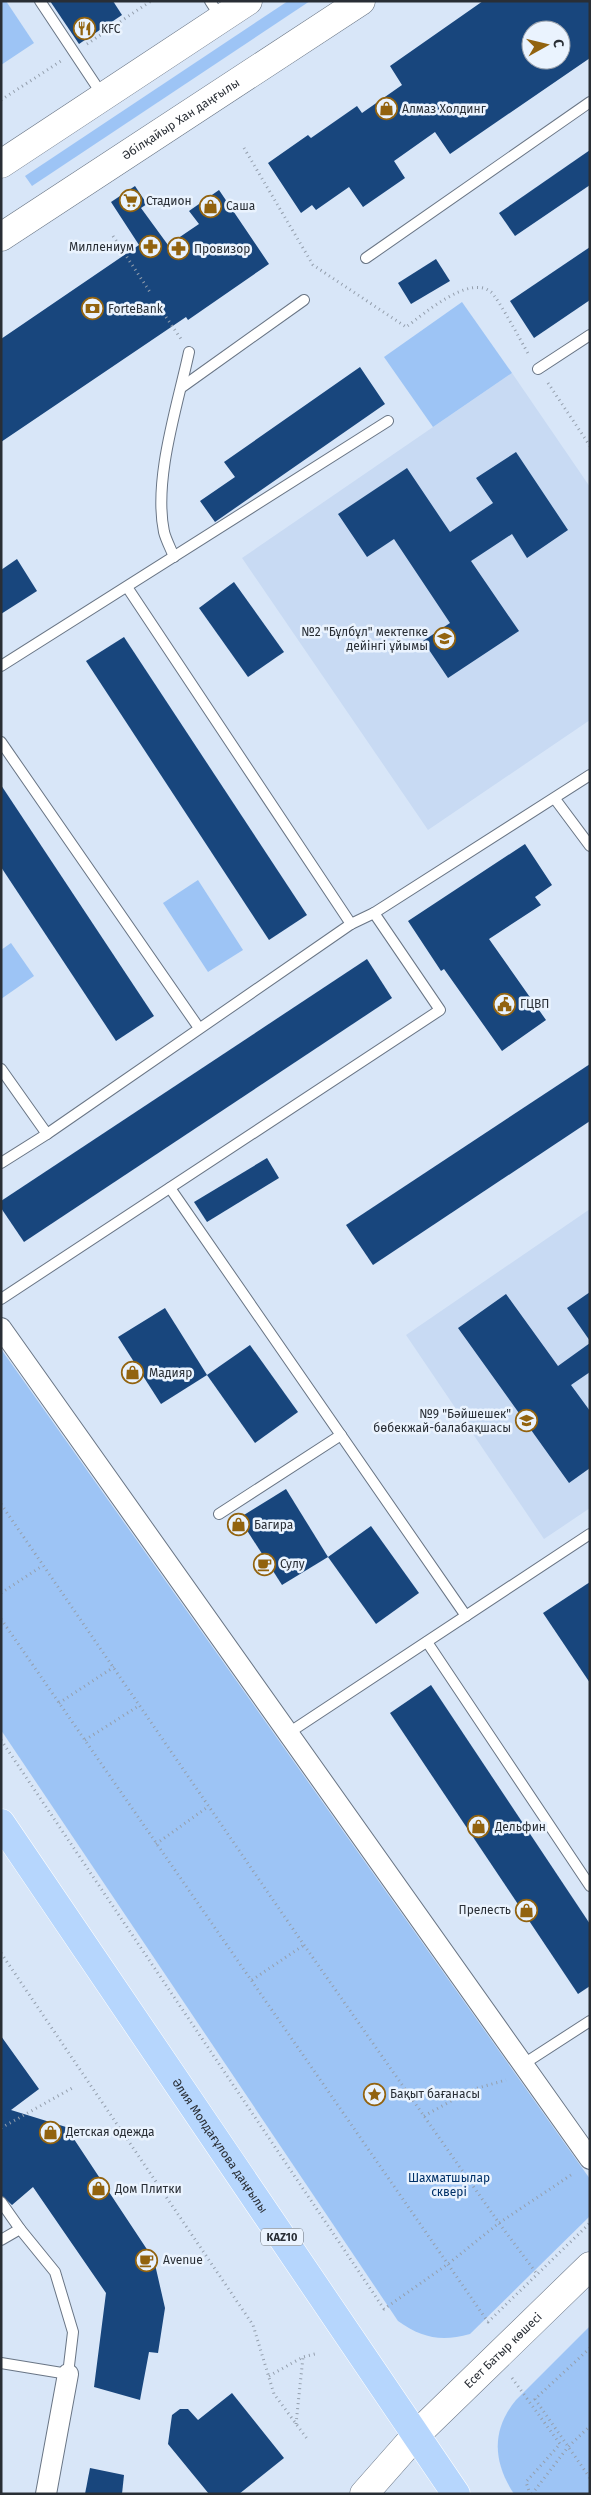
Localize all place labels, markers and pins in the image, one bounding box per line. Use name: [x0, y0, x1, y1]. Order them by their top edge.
restaurant icon: KFC: [73, 17, 97, 41]
place label: KFC: [101, 22, 121, 36]
shop icon: Алмаз Холдинг: [374, 97, 398, 121]
place label: Алмаз Холдинг: [402, 102, 487, 116]
supermarket icon: Стадион: [118, 189, 142, 213]
place label: Стадион: [146, 194, 192, 208]
shop icon: Саша: [198, 194, 222, 218]
place label: Саша: [226, 199, 255, 213]
pharmacy icon: Миллениум: [138, 235, 162, 259]
pharmacy icon: Провизор: [166, 237, 190, 261]
place label: Миллениум: [69, 240, 134, 254]
place label: Провизор: [194, 242, 250, 256]
bank icon: ForteBank: [80, 297, 104, 321]
place label: ForteBank: [108, 302, 164, 316]
place label: №2 "Бұлбұл" мектепке дейінгі ұйымы: [301, 625, 428, 653]
school or university icon: №2 "Бұлбұл" мектепке дейінгі ұйымы: [432, 627, 456, 651]
public building icon: ГЦВП: [492, 992, 516, 1016]
place label: ГЦВП: [520, 997, 549, 1011]
shop icon: Мадияр: [121, 1361, 145, 1385]
place label: Мадияр: [149, 1366, 193, 1380]
place label: №9 "Бәйшешек" бөбекжай-балабақшасы: [373, 1407, 511, 1435]
school or university icon: №9 "Бәйшешек" бөбекжай-балабақшасы: [515, 1409, 539, 1433]
shop icon: Багира: [226, 1513, 250, 1537]
place label: Багира: [254, 1518, 293, 1532]
cafe icon: Сулу: [252, 1552, 276, 1576]
place label: Сулу: [280, 1557, 305, 1571]
shop icon: Дельфин: [467, 1815, 491, 1839]
place label: Дельфин: [494, 1820, 546, 1834]
shop icon: Прелесть: [515, 1898, 539, 1922]
place label: Прелесть: [459, 1903, 511, 1917]
place icon: Бақыт бағанасы: [362, 2082, 386, 2106]
place label: Бақыт бағанасы: [390, 2087, 480, 2101]
shop icon: Детская одежда: [38, 2120, 62, 2144]
place label: Детская одежда: [65, 2125, 155, 2139]
shop icon: Дом Плитки: [87, 2177, 111, 2201]
place label: Дом Плитки: [114, 2182, 182, 2196]
cafe icon: Avenue: [135, 2248, 159, 2272]
place label: Avenue: [163, 2253, 203, 2267]

